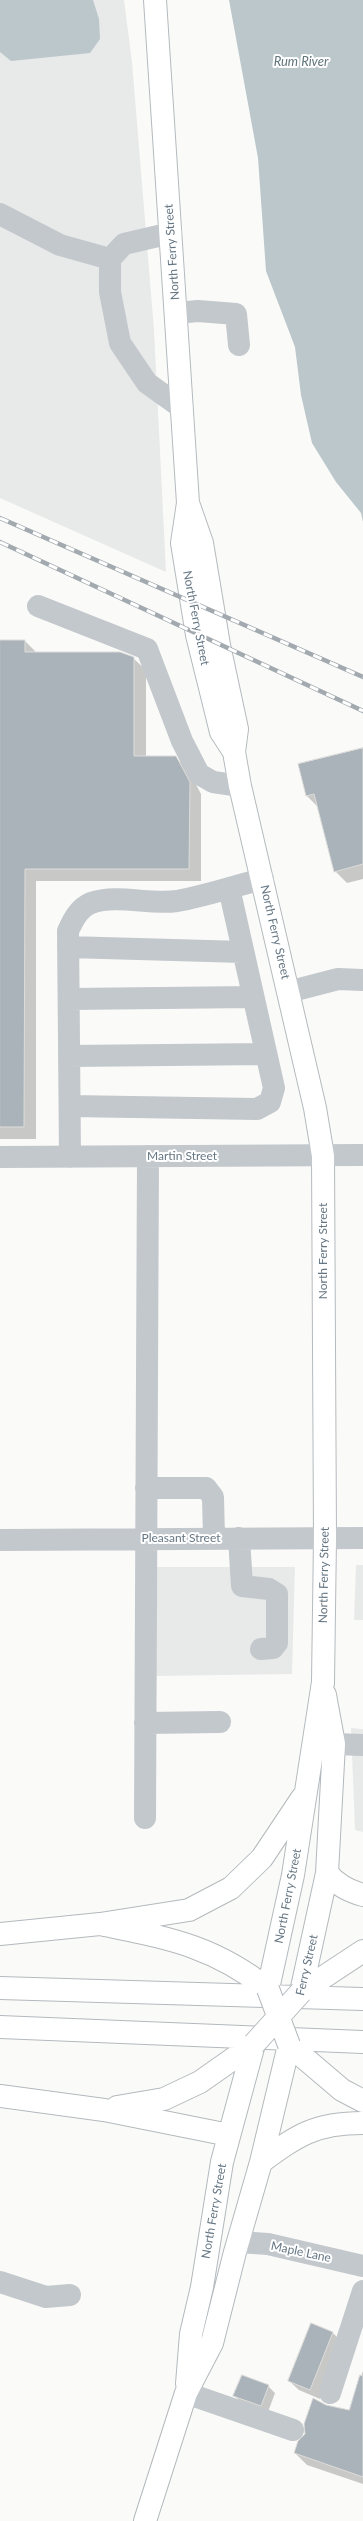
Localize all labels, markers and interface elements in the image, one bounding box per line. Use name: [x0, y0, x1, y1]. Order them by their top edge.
water label: Rum River: [274, 54, 328, 70]
street label: North Ferry Street: [161, 203, 183, 301]
street label: North Ferry Street: [180, 569, 212, 667]
street label: North Ferry Street: [257, 883, 293, 981]
street label: Martin Street: [147, 1149, 217, 1163]
street label: North Ferry Street: [316, 1203, 330, 1299]
street label: North Ferry Street: [316, 1527, 332, 1623]
street label: Pleasant Street: [141, 1531, 221, 1545]
street label: North Ferry Street: [272, 1847, 304, 1945]
street label: Ferry Street: [293, 1933, 321, 1997]
street label: North Ferry Street: [199, 2162, 229, 2260]
street label: Maple Lane: [270, 2239, 332, 2265]

